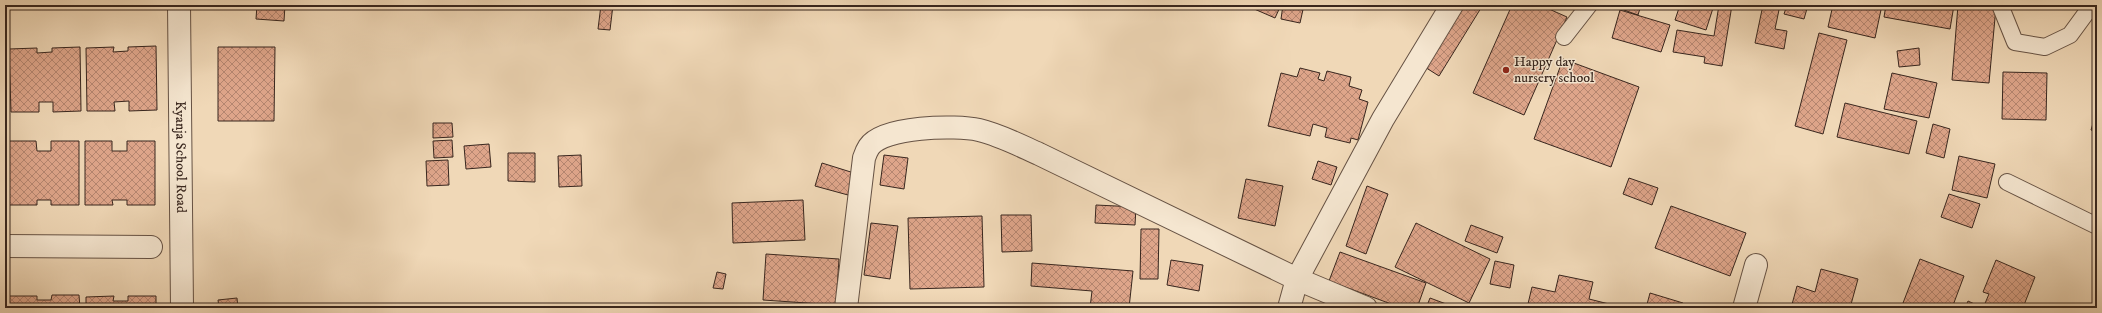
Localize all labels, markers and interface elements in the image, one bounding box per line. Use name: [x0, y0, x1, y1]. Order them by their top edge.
place label: Happy day nursery school: [1514, 53, 1595, 87]
marker: Happy day nursery school: [1501, 65, 1511, 75]
street label: Kyanja School Road: [171, 101, 190, 213]

